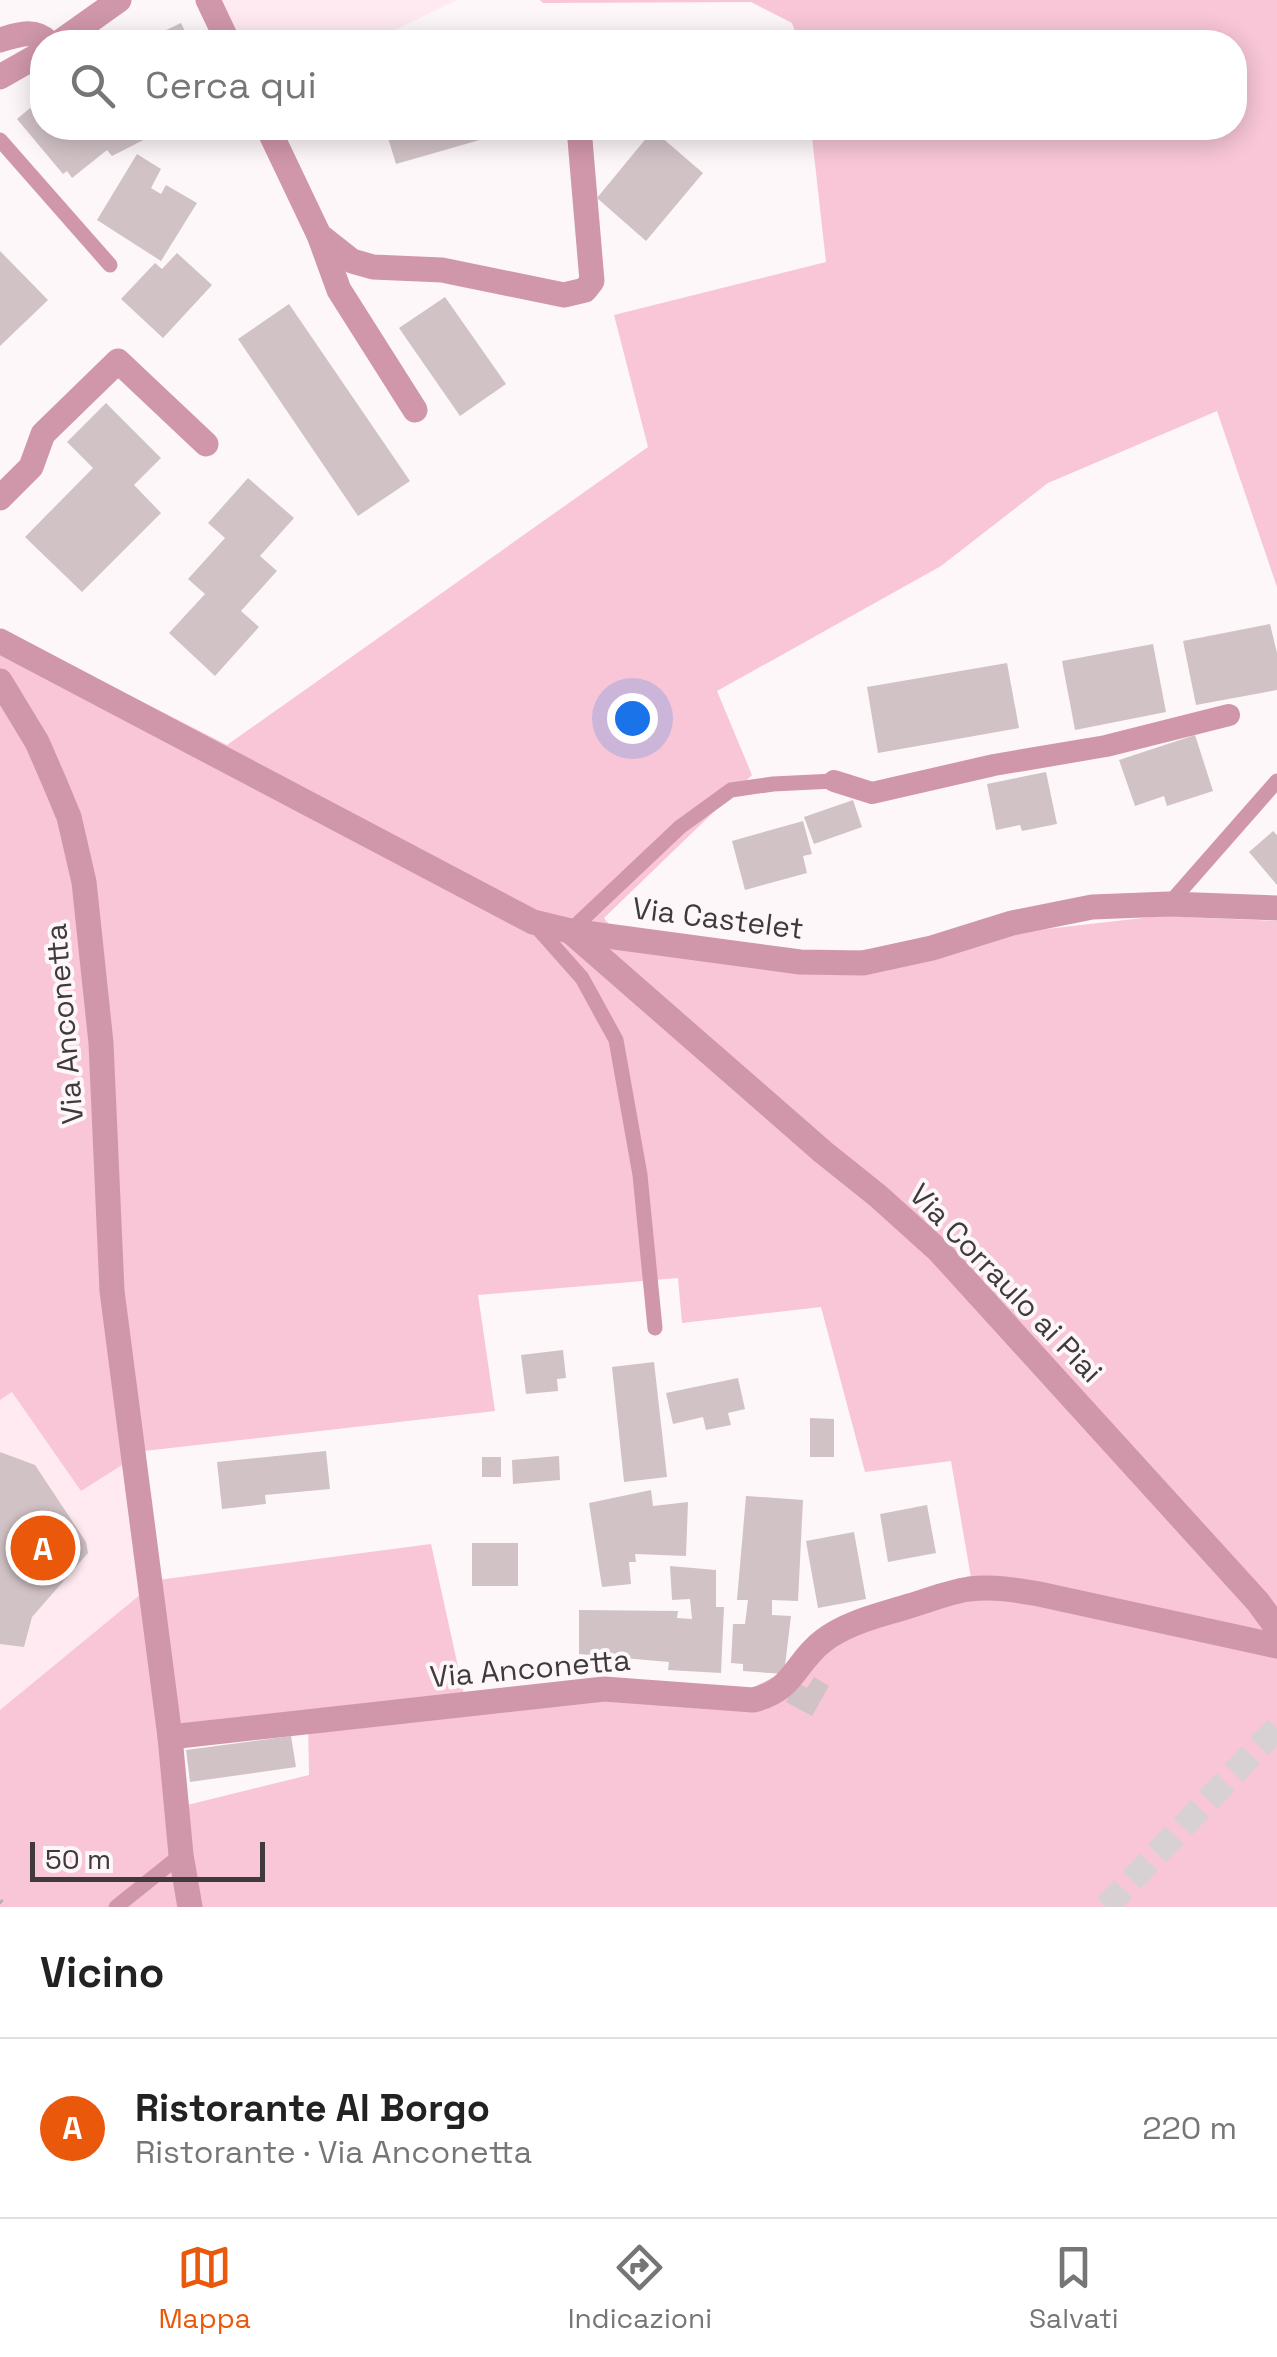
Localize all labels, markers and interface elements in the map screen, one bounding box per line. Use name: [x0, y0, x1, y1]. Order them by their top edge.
search box: [30, 30, 1247, 140]
icon: search: [65, 58, 120, 113]
text: Cerca qui: [145, 61, 317, 109]
your location: [607, 693, 658, 744]
street label: Via Castelet: [630, 888, 806, 948]
street label: Via Anconetta: [36, 922, 92, 1126]
street label: Via Corraulo ai Piai: [901, 1175, 1111, 1391]
pin: A: [10, 1510, 76, 1586]
street label: Via Anconetta: [428, 1640, 632, 1696]
scale bar: [30, 1837, 265, 1882]
text: 50 m: [45, 1841, 111, 1877]
text: Vicino: [40, 1946, 165, 1999]
text: Ristorante Al Borgo: [135, 2084, 490, 2132]
text: A: [62, 2108, 83, 2148]
text: 220 m: [1142, 2108, 1237, 2148]
text: Ristorante · Via Anconetta: [135, 2132, 532, 2172]
tab: Mappa: [158, 2240, 251, 2336]
tab: Indicazioni: [568, 2240, 712, 2336]
tab: Salvati: [1029, 2240, 1119, 2336]

